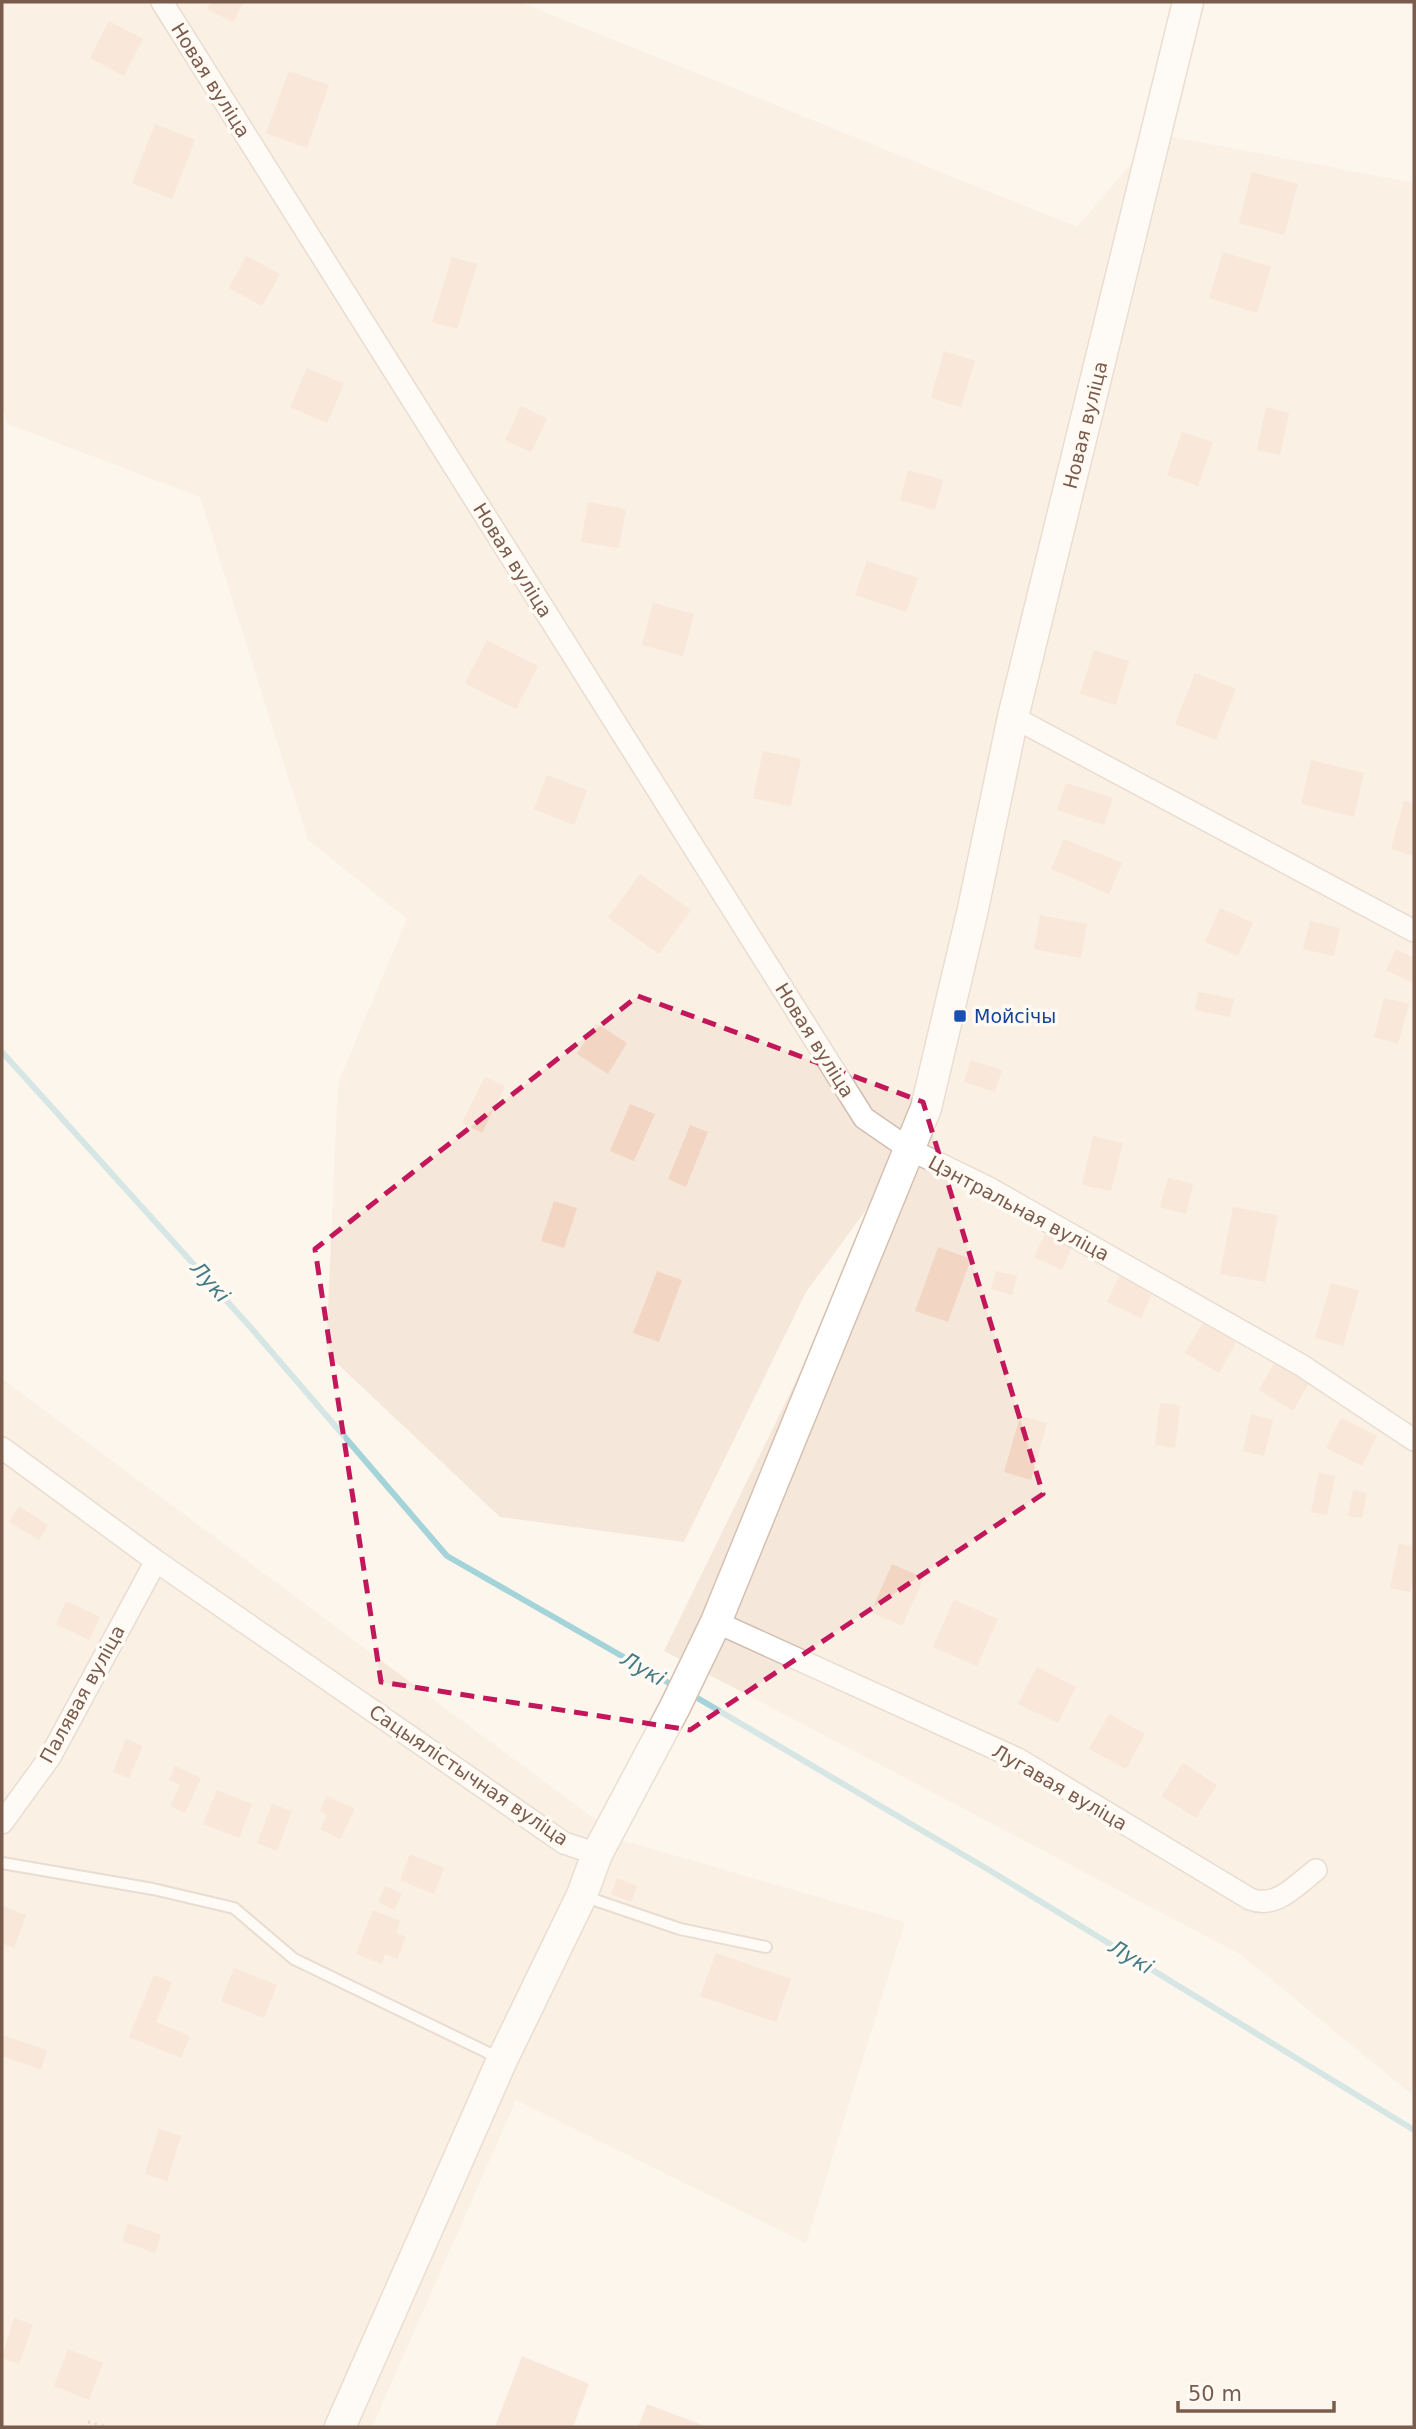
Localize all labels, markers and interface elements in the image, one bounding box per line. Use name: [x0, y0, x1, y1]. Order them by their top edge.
street label: Новая вуліца: [167, 19, 255, 141]
street label: Новая вуліца: [1059, 359, 1111, 491]
street label: Новая вуліца: [469, 499, 557, 621]
street label: Новая вуліца: [771, 979, 859, 1101]
place label: Мойсічы: [974, 1005, 1056, 1027]
marker: Мойсічы: [952, 1008, 968, 1024]
street label: Цэнтральная вуліца: [925, 1151, 1113, 1265]
water label: Лукі: [185, 1256, 235, 1308]
street label: Палявая вуліца: [35, 1621, 129, 1767]
water label: Лукі: [616, 1646, 669, 1691]
street label: Сацыялістычная вуліца: [365, 1700, 573, 1850]
street label: Лугавая вуліца: [989, 1739, 1131, 1835]
water label: Лукі: [1104, 1934, 1157, 1979]
scale bar: [1178, 2370, 1334, 2414]
text: 50 m: [1188, 2382, 1242, 2406]

